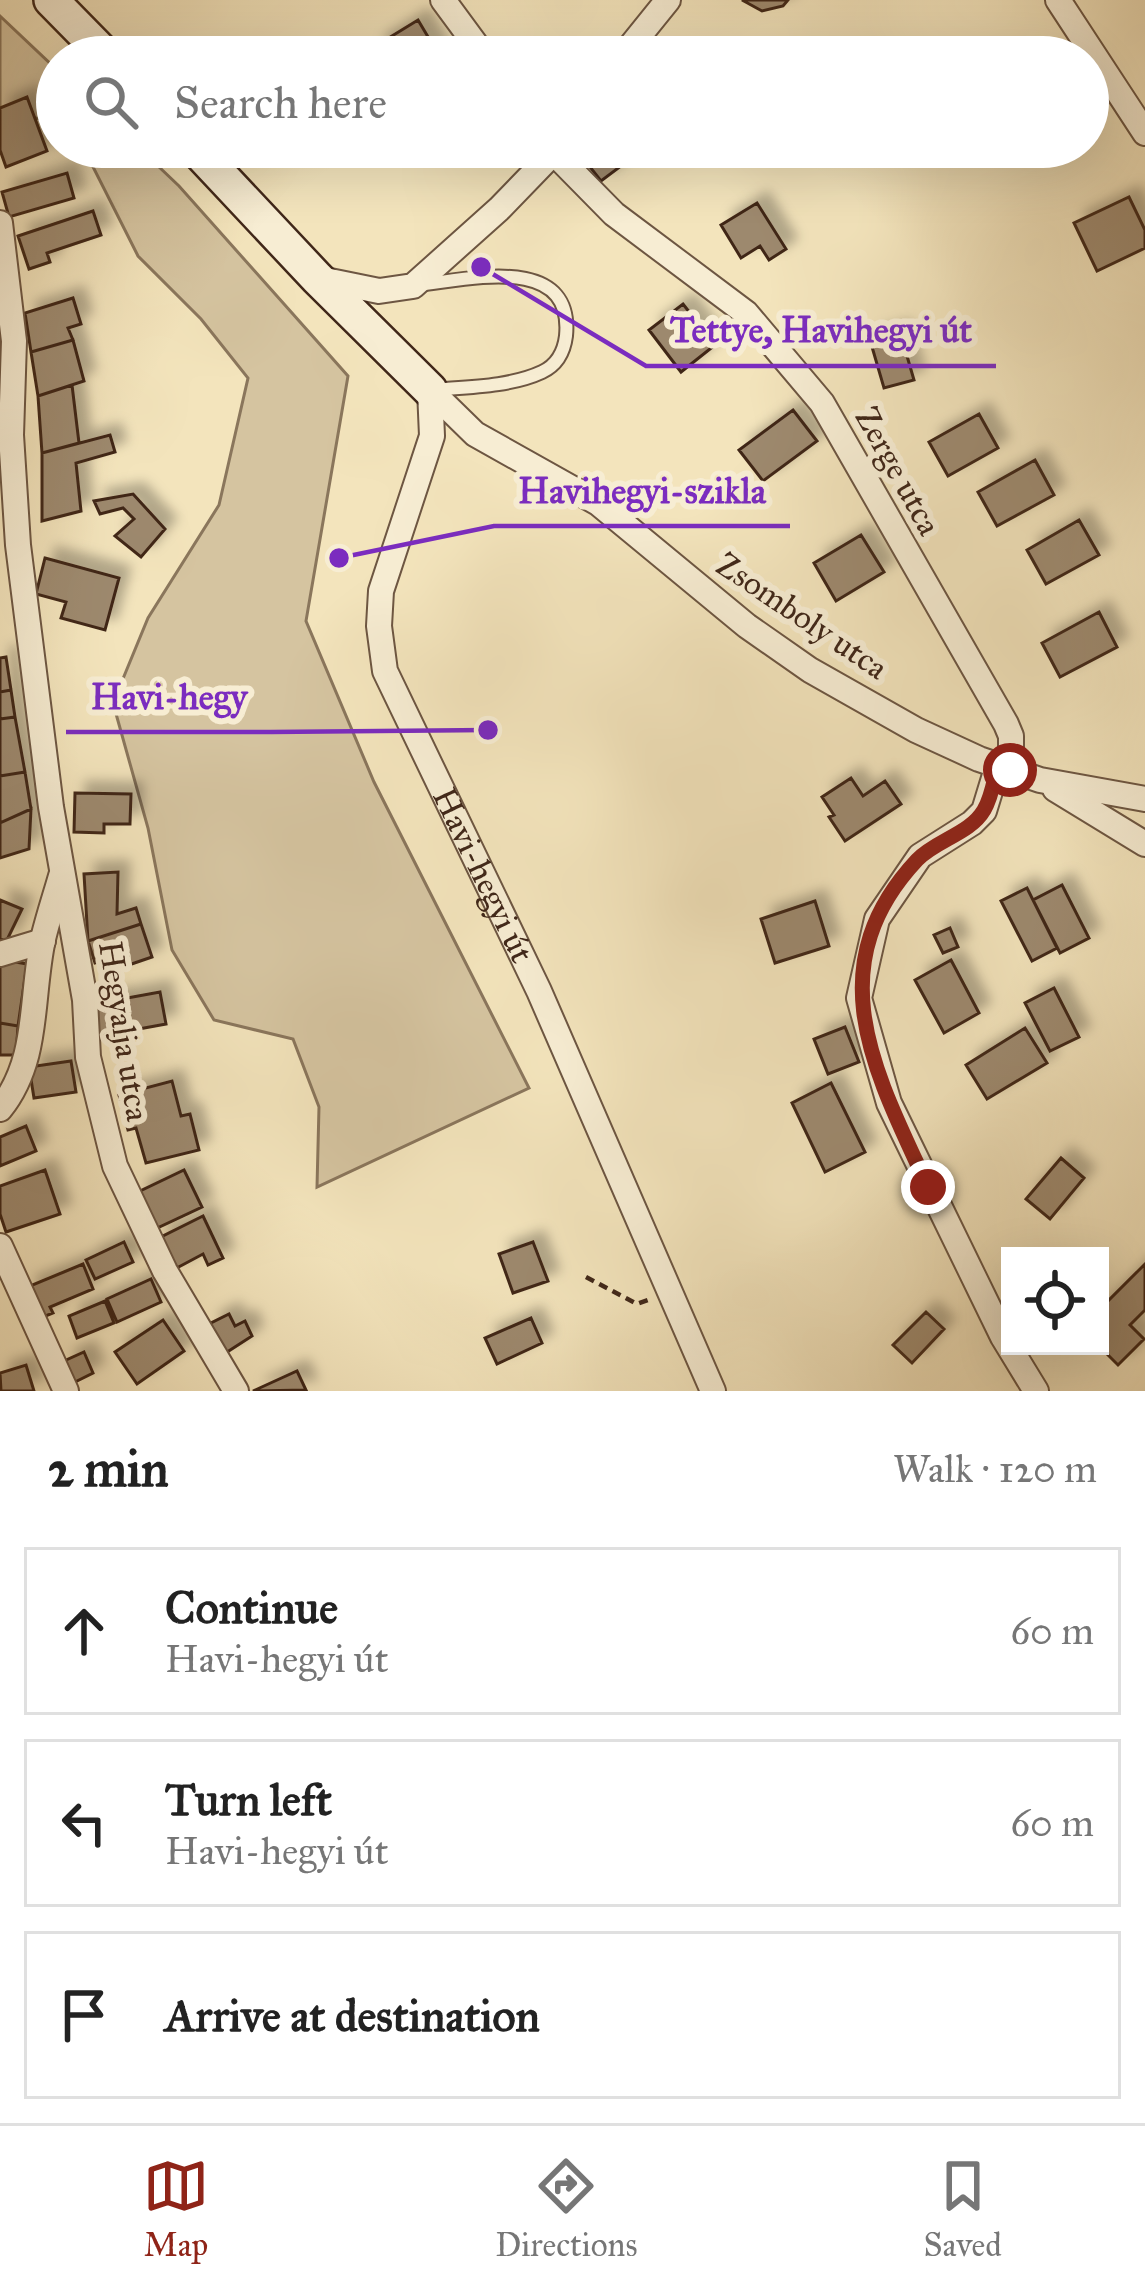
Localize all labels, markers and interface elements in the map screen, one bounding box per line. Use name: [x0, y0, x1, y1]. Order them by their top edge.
search box: [36, 36, 1109, 168]
icon: search: [78, 69, 144, 135]
text: Search here: [174, 75, 387, 130]
callout: Tettye, Havihegyi út: [646, 294, 996, 366]
text: Tettye, Havihegyi út: [670, 308, 972, 352]
street label: Zerge utca: [847, 400, 949, 542]
callout: Havihegyi-szikla: [494, 454, 790, 526]
text: Havihegyi-szikla: [518, 469, 767, 513]
street label: Zsomboly utca: [709, 544, 895, 688]
callout: Havi-hegy: [66, 660, 271, 732]
text: Havi-hegy: [91, 675, 248, 719]
route start: [983, 743, 1037, 797]
street label: Havi-hegyi út: [424, 781, 542, 969]
street label: Hegyalja utca: [90, 938, 158, 1124]
route end: [901, 1160, 955, 1214]
map controls: [1001, 1247, 1109, 1355]
button: locate: [1001, 1247, 1109, 1355]
text: 2 min: [48, 1438, 169, 1500]
text: Walk · 120 m: [893, 1445, 1097, 1493]
text: Continue: [165, 1580, 338, 1635]
icon: ahead: [51, 1598, 117, 1664]
text: 60 m: [1010, 1607, 1094, 1655]
text: Havi-hegyi út: [165, 1635, 388, 1683]
text: Turn left: [165, 1772, 332, 1827]
icon: left: [51, 1790, 117, 1856]
text: 60 m: [1010, 1799, 1094, 1847]
text: Havi-hegyi út: [165, 1827, 388, 1875]
icon: arrive: [51, 1982, 117, 2048]
text: Arrive at destination: [165, 1988, 540, 2043]
tab: Map: [143, 2153, 209, 2265]
tab: Directions: [495, 2153, 637, 2265]
tab: Saved: [924, 2153, 1002, 2265]

